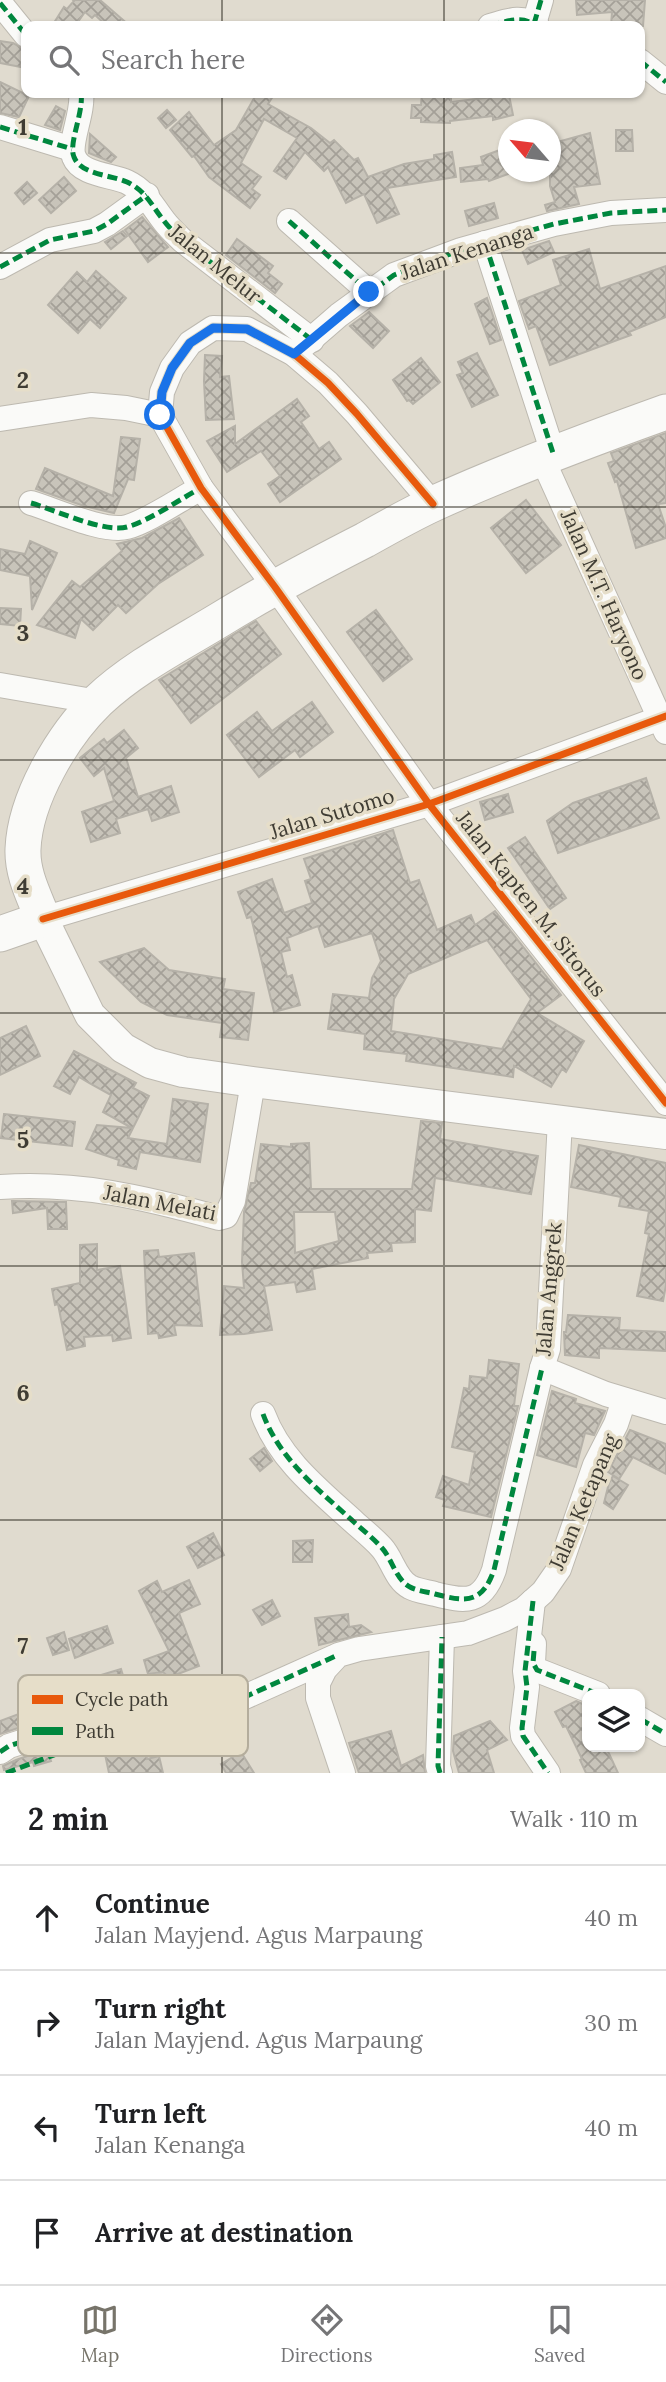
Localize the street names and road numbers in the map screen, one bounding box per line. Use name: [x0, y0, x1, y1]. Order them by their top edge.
street label: Jalan Kenanga: [396, 217, 536, 286]
street label: Jalan Melur: [163, 218, 267, 309]
street label: Jalan M.T. Haryono: [554, 504, 654, 684]
street label: Jalan Sutomo: [265, 782, 397, 846]
street label: Jalan Kapten M. Sitorus: [450, 805, 612, 1002]
street label: Jalan Melati: [101, 1178, 219, 1227]
street label: Jalan Anggrek: [529, 1220, 568, 1358]
street label: Jalan Ketapang: [542, 1429, 624, 1575]

